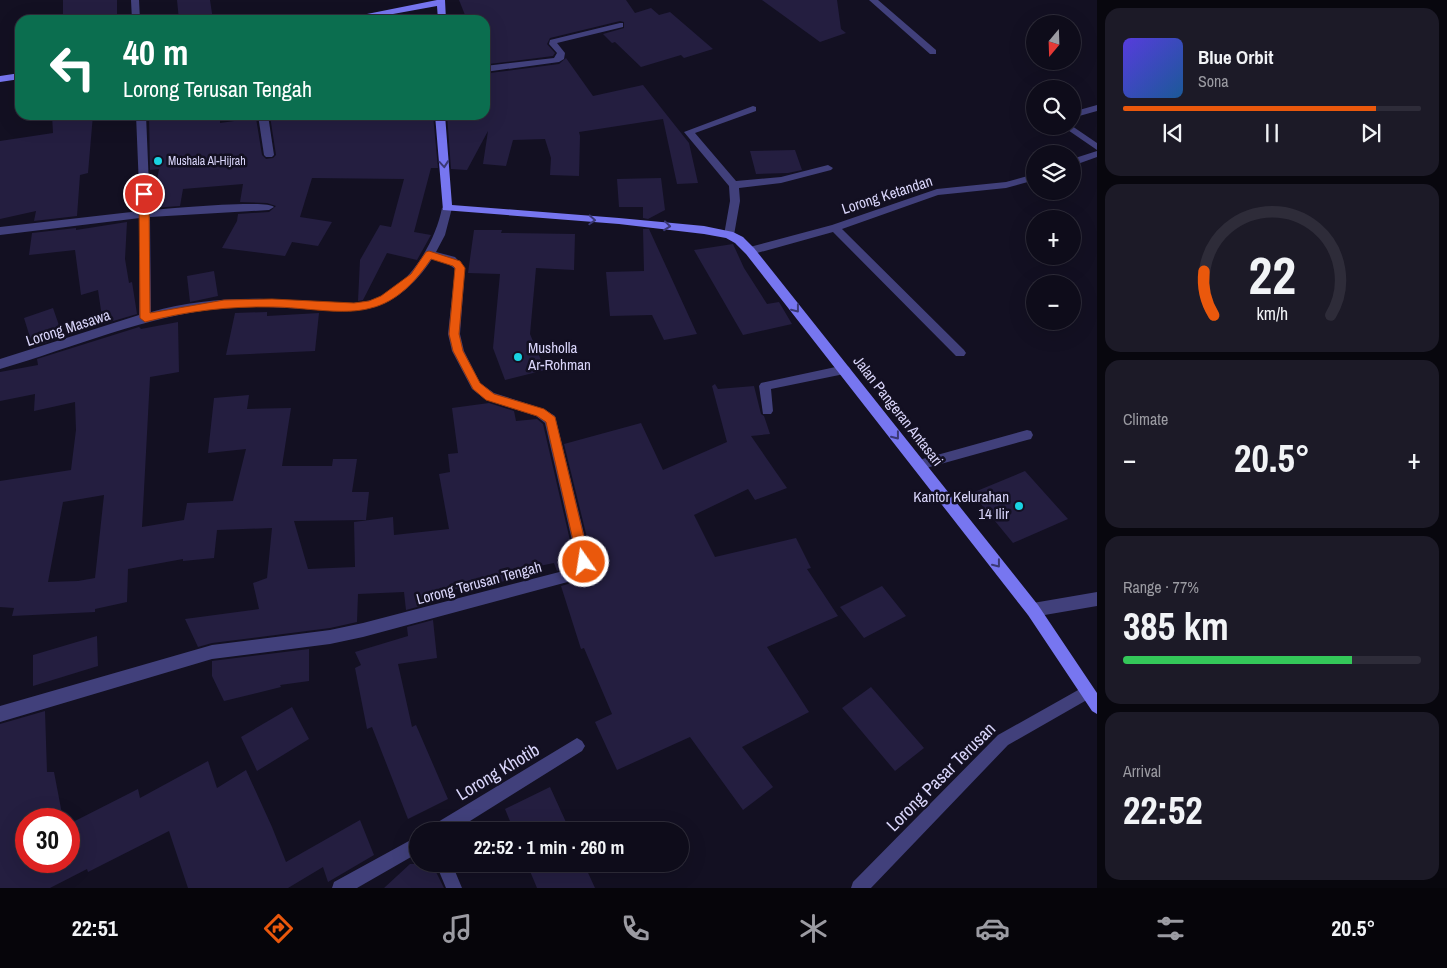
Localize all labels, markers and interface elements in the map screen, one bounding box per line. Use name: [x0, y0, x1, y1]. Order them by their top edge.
north arrow: [1026, 15, 1081, 70]
map controls: [1026, 15, 1081, 330]
text: 40 m: [123, 29, 188, 76]
icon: left: [40, 35, 105, 100]
text: Blue Orbit: [1198, 44, 1273, 70]
text: Sona: [1198, 70, 1229, 92]
text: Lorong Terusan Tengah: [123, 74, 312, 104]
button: search: [1026, 80, 1081, 135]
icon: previous: [1159, 119, 1187, 147]
icon: pause: [1258, 119, 1286, 147]
icon: next: [1357, 119, 1385, 147]
button: layers: [1026, 145, 1081, 200]
place label: Mushala Al-Hijrah: [168, 153, 246, 169]
marker: Mushala Al-Hijrah: [152, 155, 164, 167]
one-way arrow: [438, 160, 449, 168]
street label: Lorong Ketandan: [839, 170, 935, 219]
pin: [123, 173, 165, 215]
icon: arrive: [130, 180, 158, 208]
button: +: [1026, 210, 1081, 265]
one-way arrow: [588, 214, 596, 225]
one-way arrow: [664, 220, 672, 231]
text: 22: [1248, 240, 1296, 310]
button: −: [1026, 275, 1081, 330]
text: km/h: [1256, 302, 1288, 326]
one-way arrow: [790, 303, 799, 312]
street label: Lorong Masawa: [23, 304, 113, 351]
place label: Musholla Ar-Rohman: [527, 337, 591, 375]
marker: Musholla Ar-Rohman: [512, 351, 524, 363]
street label: Jalan Pangeran Antasari: [849, 351, 948, 470]
text: Climate: [1123, 408, 1168, 430]
one-way arrow: [891, 430, 899, 439]
text: 20.5°: [1234, 433, 1310, 484]
text: −: [1123, 440, 1136, 478]
text: +: [1408, 440, 1421, 478]
place label: Kantor Kelurahan 14 Ilir: [913, 486, 1009, 524]
marker: Kantor Kelurahan 14 Ilir: [1013, 500, 1025, 512]
position arrow: [557, 535, 609, 587]
street label: Lorong Terusan Tengah: [414, 556, 544, 609]
one-way arrow: [991, 558, 999, 567]
text: Range · 77%: [1123, 576, 1199, 598]
text: 385 km: [1123, 601, 1229, 652]
street label: Lorong Pasar Terusan: [881, 717, 1001, 837]
street label: Lorong Khotib: [452, 737, 544, 806]
text: Arrival: [1123, 760, 1161, 782]
text: 22:52: [1123, 785, 1203, 836]
speed limit sign: 30: [15, 808, 80, 873]
text: 22:52 · 1 min · 260 m: [474, 834, 624, 860]
icon: directions: [261, 911, 296, 946]
icon: music: [440, 911, 475, 946]
icon: phone: [618, 911, 653, 946]
icon: climate: [796, 911, 831, 946]
icon: car: [975, 911, 1010, 946]
icon: filters: [1153, 911, 1188, 946]
text: 22:51: [72, 913, 118, 943]
text: 20.5°: [1331, 913, 1375, 943]

